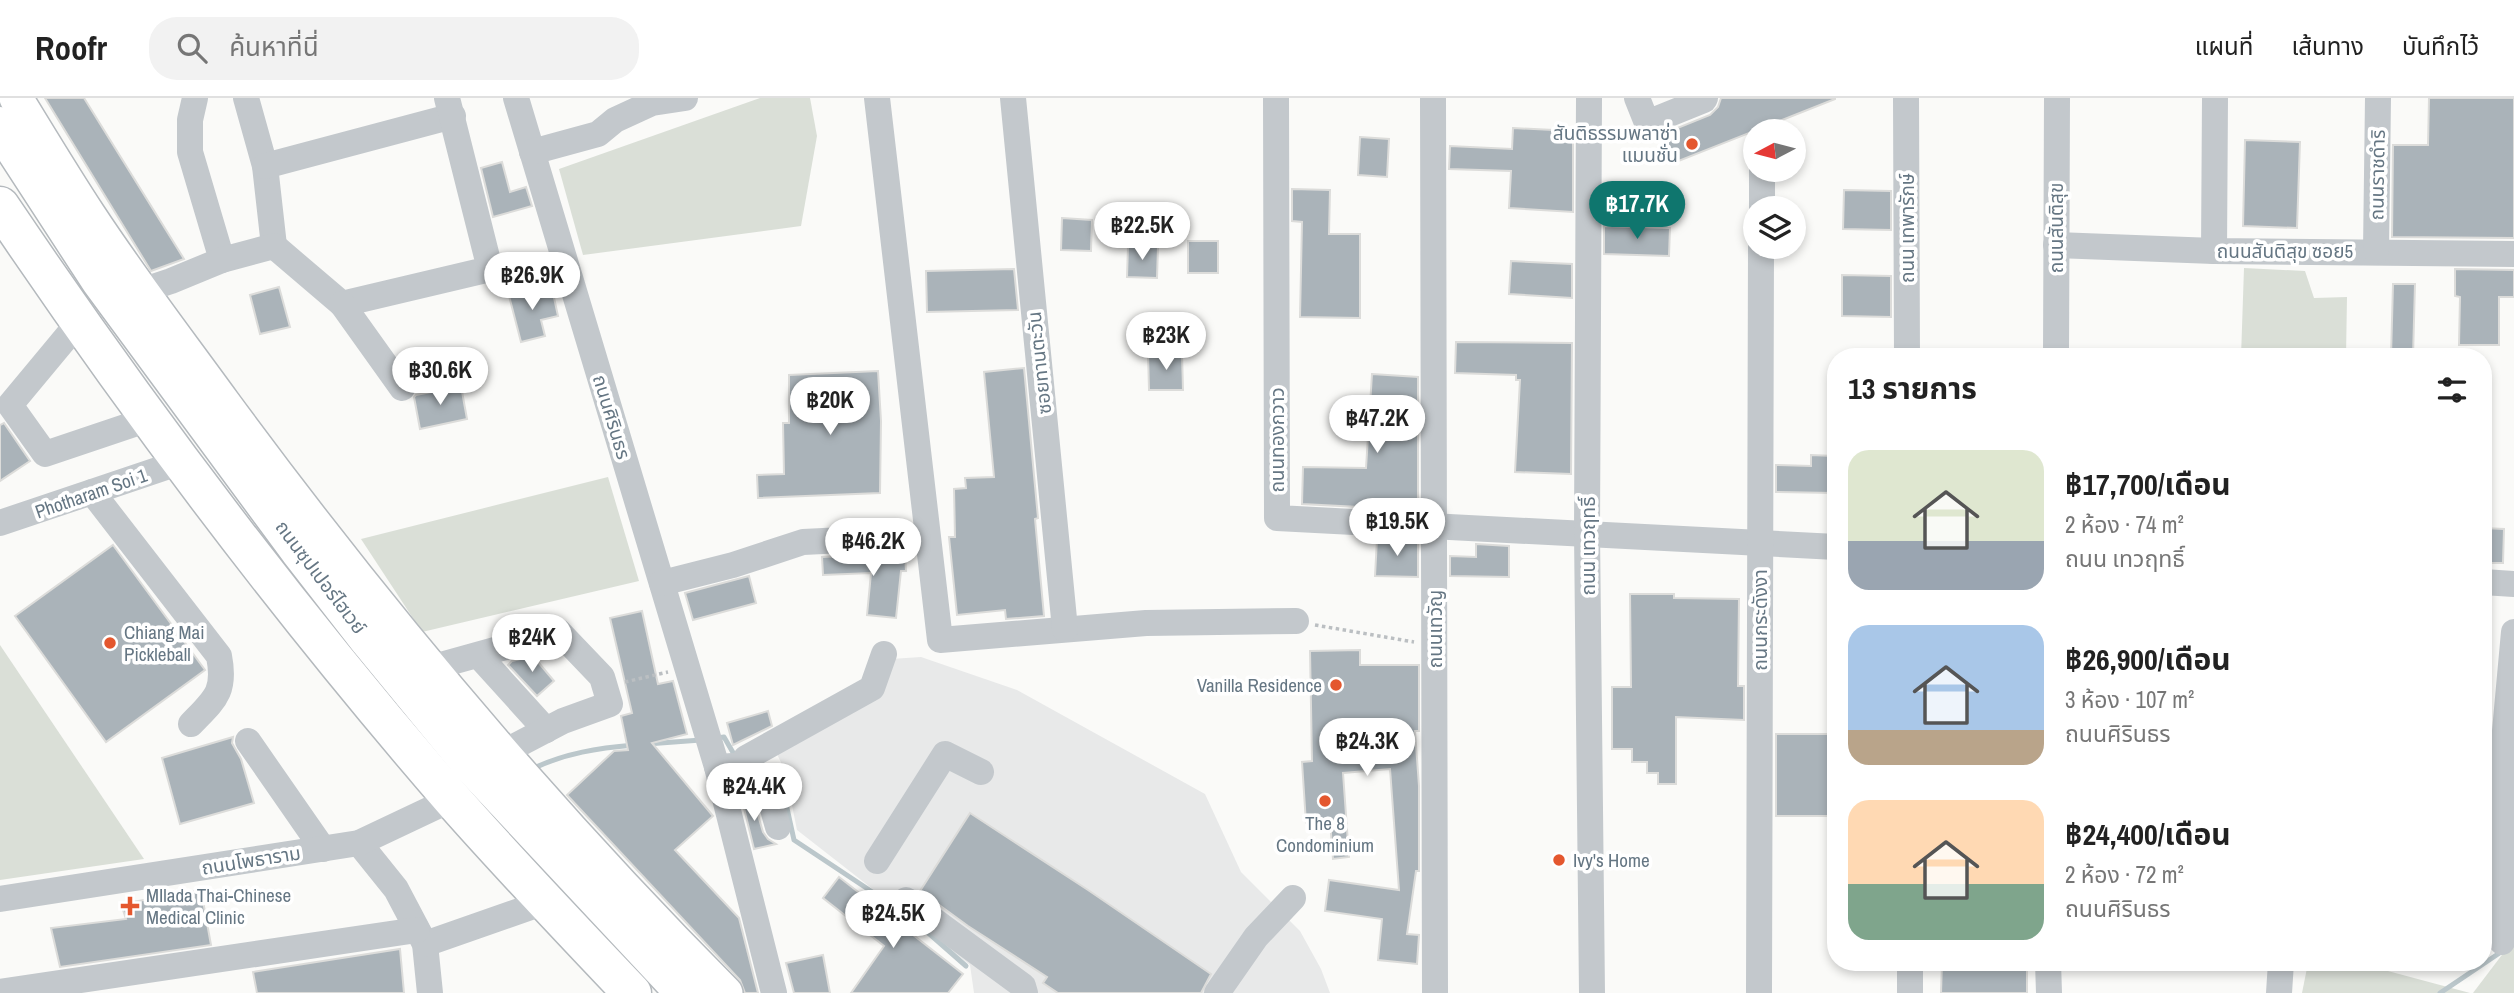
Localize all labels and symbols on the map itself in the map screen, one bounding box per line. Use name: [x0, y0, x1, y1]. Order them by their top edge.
north arrow: [1743, 119, 1806, 182]
place label: สันติธรรมพลาซ่า แมนชั่น: [1553, 120, 1678, 168]
street label: ถนนราชดำริ: [2363, 129, 2391, 221]
marker: สันติธรรมพลาซ่า แมนชั่น: [1684, 136, 1700, 152]
street label: ถนน เทพารักษ์: [1894, 173, 1920, 283]
pin: ฿17.7K: [1580, 181, 1694, 241]
street label: ถนนสันติสุข: [2043, 183, 2069, 273]
pin: ฿22.5K: [1085, 202, 1199, 262]
street label: ถนนสันติสุข ซอย5: [2217, 238, 2354, 264]
pin: ฿26.9K: [475, 252, 589, 312]
street label: ซอยทานตะวัน: [1021, 310, 1057, 416]
pin: ฿23K: [1125, 313, 1207, 372]
pin: ฿30.6K: [383, 348, 497, 407]
street label: ถนนศิรินธร: [587, 372, 637, 462]
pin: ฿20K: [789, 378, 871, 437]
street label: ถนนทองกวาว: [1264, 387, 1290, 493]
pin: ฿47.2K: [1320, 396, 1434, 455]
street label: Photharam Soi 1: [31, 462, 151, 524]
street label: ถนน เทวฤทธิ์: [1575, 496, 1601, 595]
pin: ฿19.5K: [1340, 498, 1454, 558]
street label: ถนนซุปเปอร์ไฮเวย์: [270, 515, 372, 639]
pin: ฿46.2K: [816, 518, 930, 578]
street label: ถนนกระดังงา: [1747, 569, 1773, 671]
street label: ถนนเทวัญ: [1422, 590, 1448, 668]
pin: ฿24K: [491, 614, 573, 674]
place label: Chiang Mai Pickleball: [124, 619, 205, 667]
marker: Chiang Mai Pickleball: [102, 635, 118, 651]
place label: Vanilla Residence: [1197, 672, 1322, 698]
marker: Vanilla Residence: [1328, 677, 1344, 693]
pin: ฿24.3K: [1310, 718, 1424, 778]
pin: ฿24.4K: [697, 764, 811, 823]
marker: The 8 Condominium: [1317, 793, 1333, 809]
place label: The 8 Condominium: [1276, 810, 1374, 858]
street label: ถนนโพธาราม: [200, 839, 302, 881]
place label: Ivy's Home: [1573, 847, 1650, 873]
marker: Ivy's Home: [1551, 852, 1567, 868]
place label: MIlada Thai-Chinese Medical Clinic: [146, 882, 291, 930]
pin: ฿24.5K: [836, 890, 950, 950]
marker: MIlada Thai-Chinese Medical Clinic: [120, 896, 140, 916]

